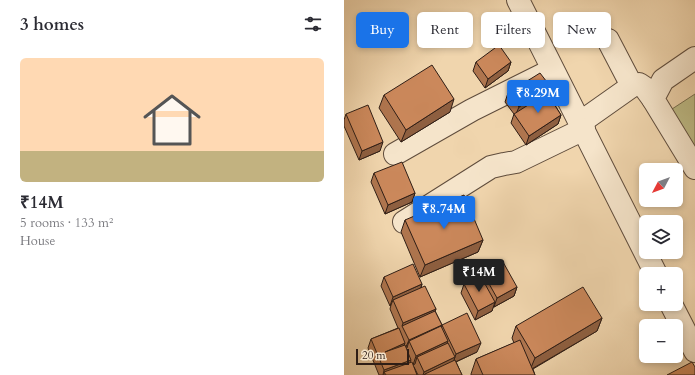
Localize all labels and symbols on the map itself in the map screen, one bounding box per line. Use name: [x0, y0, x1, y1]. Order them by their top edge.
pin: ₹8.29M: [505, 80, 571, 114]
north arrow: [639, 163, 683, 207]
pin: ₹8.74M: [411, 196, 477, 230]
pin: ₹14M: [455, 259, 503, 293]
scale bar: [356, 347, 409, 366]

